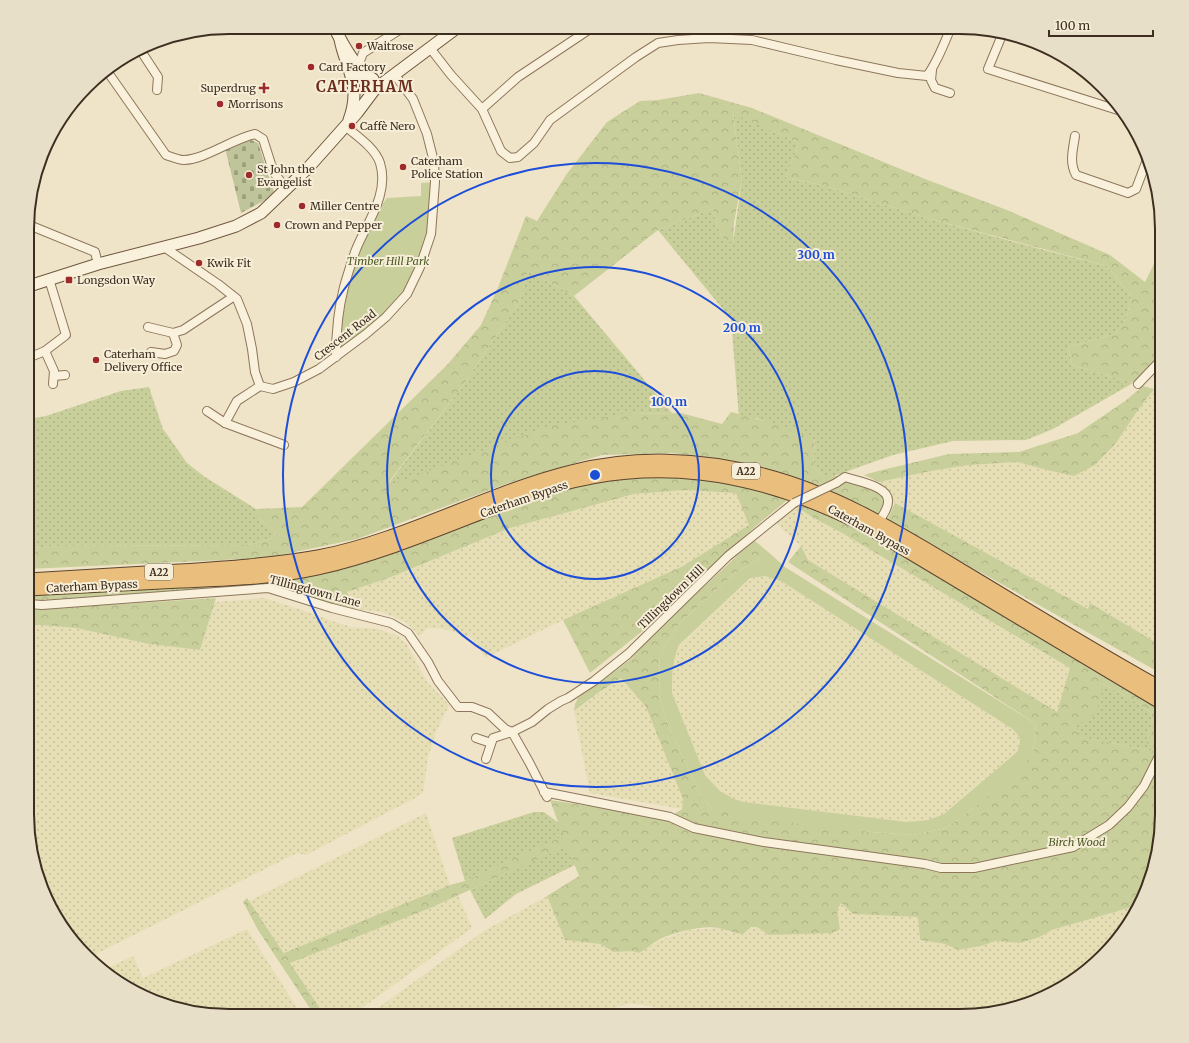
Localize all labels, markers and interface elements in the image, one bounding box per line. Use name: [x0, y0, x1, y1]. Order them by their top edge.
scale bar: [1049, 12, 1153, 38]
text: 100 m: [1055, 18, 1090, 33]
place label: Waitrose: [366, 39, 414, 53]
marker: Waitrose: [354, 41, 364, 51]
place label: Card Factory: [319, 60, 386, 74]
marker: Card Factory: [306, 62, 316, 72]
district label: CATERHAM: [316, 77, 414, 96]
place label: Superdrug: [200, 81, 256, 95]
marker: Superdrug: [259, 83, 269, 93]
place label: Morrisons: [228, 97, 283, 111]
marker: Morrisons: [215, 99, 225, 109]
place label: Caffè Nero: [360, 119, 416, 133]
marker: Caffè Nero: [347, 121, 357, 131]
place label: Caterham Police Station: [411, 154, 484, 181]
place label: St John the Evangelist: [257, 162, 315, 189]
marker: Caterham Police Station: [398, 162, 408, 172]
marker: St John the Evangelist: [244, 170, 254, 180]
place label: Miller Centre: [310, 199, 379, 213]
marker: Miller Centre: [297, 201, 307, 211]
place label: Crown and Pepper: [285, 218, 382, 232]
marker: Crown and Pepper: [272, 220, 282, 230]
text: 300 m: [797, 247, 835, 262]
park label: Timber Hill Park: [347, 254, 429, 268]
place label: Kwik Fit: [207, 256, 252, 270]
marker: Kwik Fit: [194, 258, 204, 268]
place label: Longsdon Way: [77, 273, 156, 287]
marker: Longsdon Way: [64, 275, 74, 285]
street label: Crescent Road: [311, 306, 379, 364]
text: 200 m: [723, 320, 761, 335]
place label: Caterham Delivery Office: [104, 347, 183, 374]
marker: Caterham Delivery Office: [91, 355, 101, 365]
text: 100 m: [651, 394, 687, 409]
road number: A22: [732, 463, 760, 479]
centre of rings: [588, 468, 602, 482]
street label: Caterham Bypass: [478, 477, 570, 521]
street label: Caterham Bypass: [826, 502, 912, 558]
street label: Tillingdown Hill: [635, 561, 708, 632]
road number: A22: [145, 564, 173, 580]
street label: Tillingdown Lane: [268, 572, 362, 610]
street label: Caterham Bypass: [46, 577, 138, 595]
park label: Birch Wood: [1048, 835, 1106, 849]

